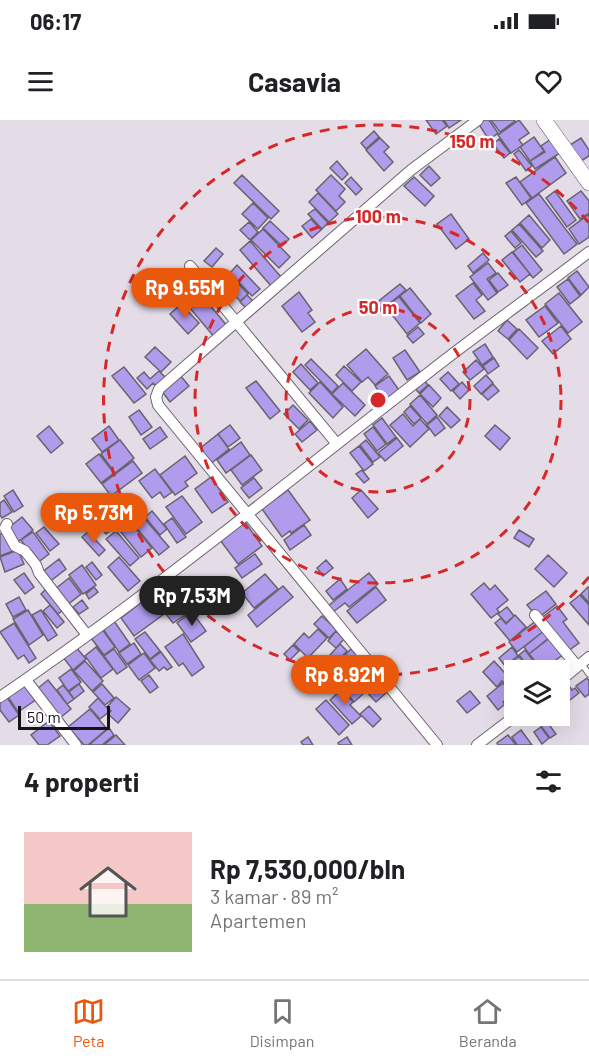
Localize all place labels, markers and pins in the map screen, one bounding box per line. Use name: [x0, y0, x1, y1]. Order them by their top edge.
pin: Rp 9.55M: [123, 268, 247, 319]
centre of rings: [368, 390, 388, 410]
pin: Rp 5.73M: [32, 493, 156, 544]
pin: Rp 7.53M: [130, 576, 254, 627]
pin: Rp 8.92M: [283, 655, 407, 706]

